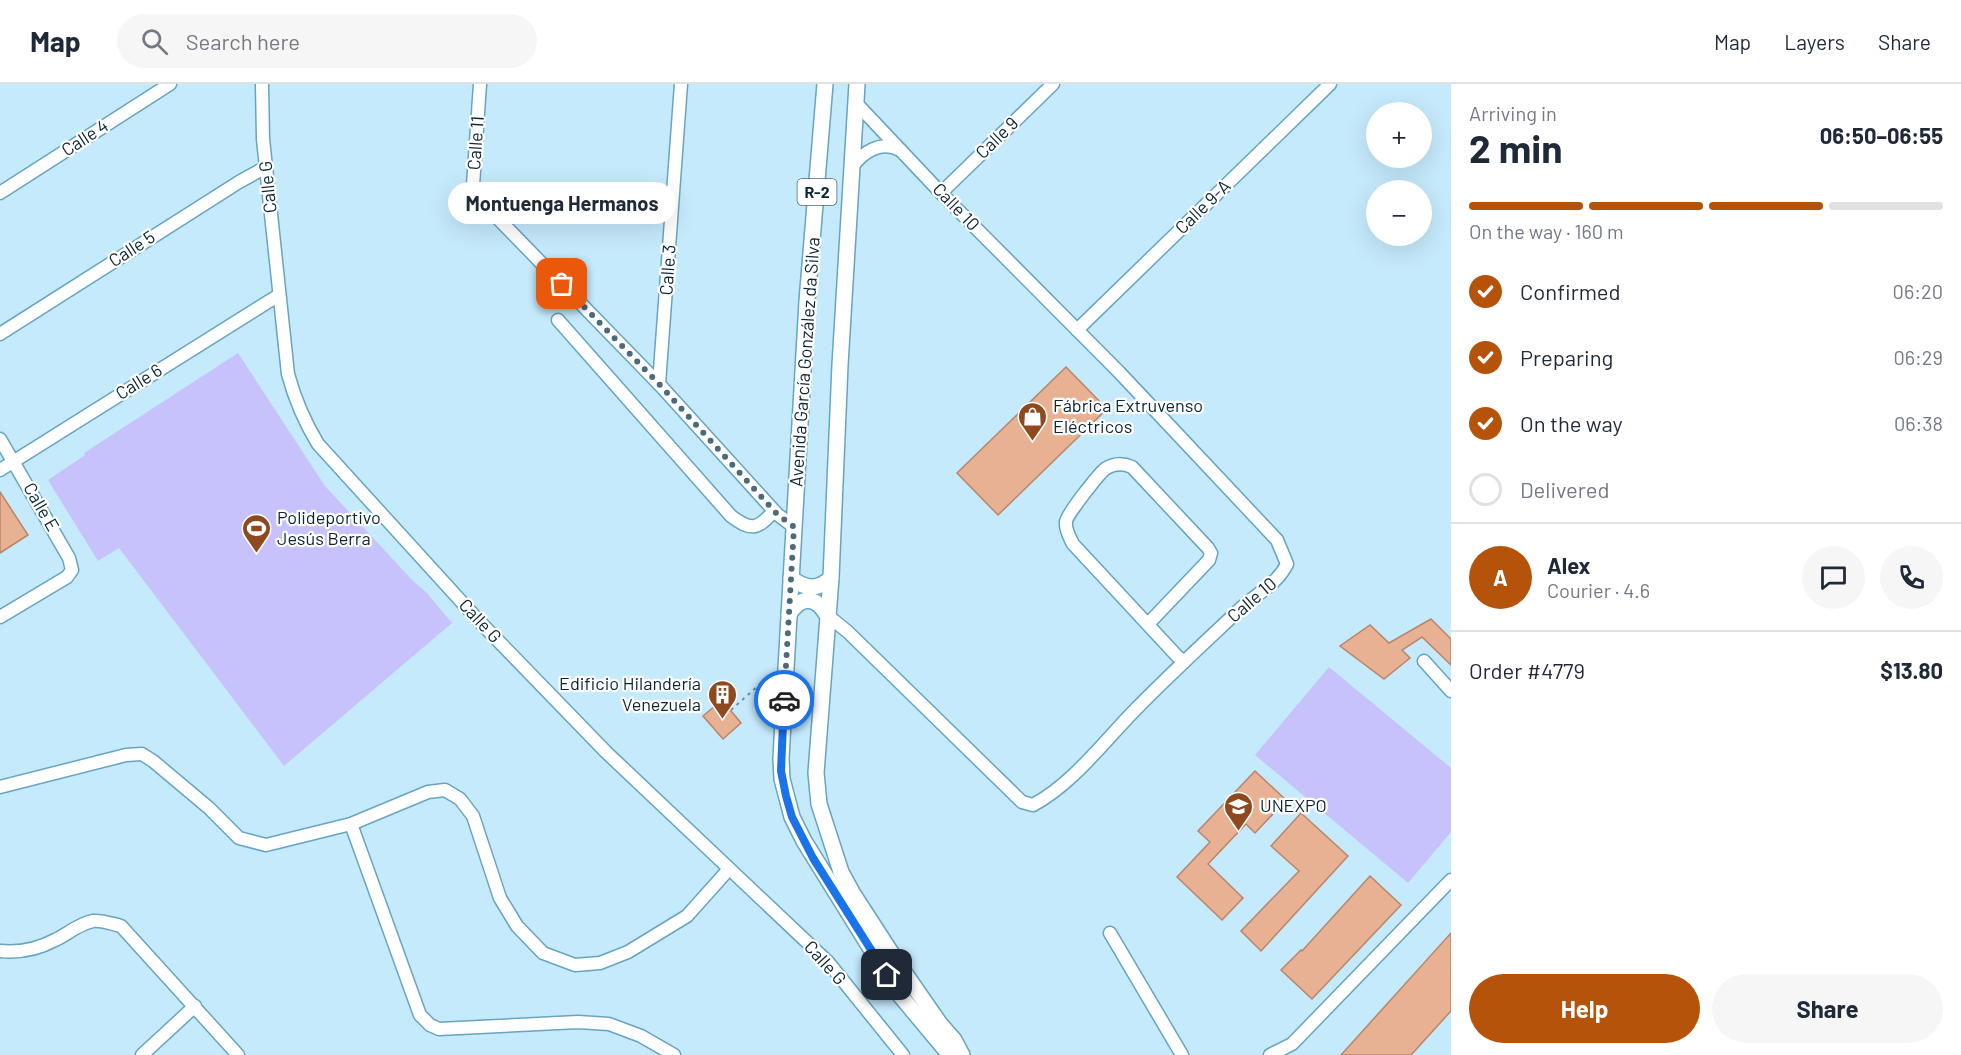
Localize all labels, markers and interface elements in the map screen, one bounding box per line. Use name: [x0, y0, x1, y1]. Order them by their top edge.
search box: [117, 14, 537, 68]
text: Map: [30, 24, 81, 58]
icon: search: [138, 25, 171, 58]
text: Search here: [186, 28, 300, 54]
text: Map: [1714, 29, 1751, 54]
text: Layers: [1784, 29, 1845, 54]
text: Share: [1878, 29, 1931, 54]
text: Arriving in: [1469, 101, 1557, 125]
map controls: [1366, 102, 1432, 246]
button: +: [1366, 102, 1432, 168]
street label: Calle 9: [970, 112, 1022, 163]
street label: Calle 4: [57, 114, 112, 160]
street label: Calle 11: [462, 115, 488, 171]
text: 06:50–06:55: [1820, 122, 1943, 148]
text: 2 min: [1469, 124, 1562, 171]
street label: Calle G: [253, 160, 281, 214]
street label: Calle 9-A: [1170, 174, 1235, 238]
street label: Calle 10: [929, 178, 985, 235]
road number: R-2: [798, 179, 836, 205]
button: −: [1366, 180, 1432, 246]
callout: Montuenga Hermanos: [448, 182, 676, 224]
text: Montuenga Hermanos: [466, 191, 658, 215]
text: On the way · 160 m: [1469, 219, 1624, 243]
street label: Calle 5: [104, 225, 159, 271]
street label: Avenida García González da Silva: [784, 236, 824, 487]
street label: Calle 3: [654, 244, 680, 296]
pin: [536, 258, 587, 309]
icon: bag: [545, 267, 578, 300]
icon: check: [1469, 275, 1502, 308]
text: Confirmed: [1520, 278, 1620, 304]
text: 06:20: [1893, 279, 1943, 303]
icon: check: [1469, 341, 1502, 374]
text: Preparing: [1520, 344, 1613, 370]
text: 06:29: [1893, 345, 1943, 369]
street label: Calle 6: [111, 358, 166, 404]
place label: Fábrica Extruvenso Eléctricos: [1053, 394, 1203, 437]
shop icon: Fábrica Extruvenso Eléctricos: [1016, 400, 1048, 442]
icon: check: [1469, 407, 1502, 440]
text: On the way: [1520, 410, 1623, 436]
text: 06:38: [1894, 411, 1943, 435]
text: Delivered: [1520, 476, 1609, 502]
street label: Calle E: [19, 478, 64, 535]
place label: Polideportivo Jesús Berra: [277, 506, 381, 549]
sports icon: Polideportivo Jesús Berra: [240, 512, 272, 554]
button: chat: [1802, 546, 1865, 609]
button: phone: [1880, 546, 1943, 609]
text: Alex: [1547, 552, 1590, 578]
text: A: [1493, 564, 1508, 590]
street label: Calle 10: [1222, 572, 1280, 627]
text: Courier · 4.6: [1547, 578, 1650, 602]
street label: Calle G: [455, 594, 507, 647]
text: Order #4779: [1469, 657, 1585, 683]
text: $13.80: [1880, 657, 1943, 683]
courier: [754, 670, 814, 730]
place label: Edificio Hilandería Venezuela: [559, 672, 701, 715]
building icon: Edificio Hilandería Venezuela: [706, 678, 738, 720]
icon: car: [768, 684, 801, 717]
school or university icon: UNEXPO: [1223, 790, 1255, 832]
place label: UNEXPO: [1260, 794, 1327, 816]
street label: Calle G: [800, 935, 851, 989]
pin: [861, 949, 912, 1000]
icon: home: [870, 958, 903, 991]
button: Help: [1469, 974, 1700, 1043]
button: Share: [1712, 974, 1943, 1043]

